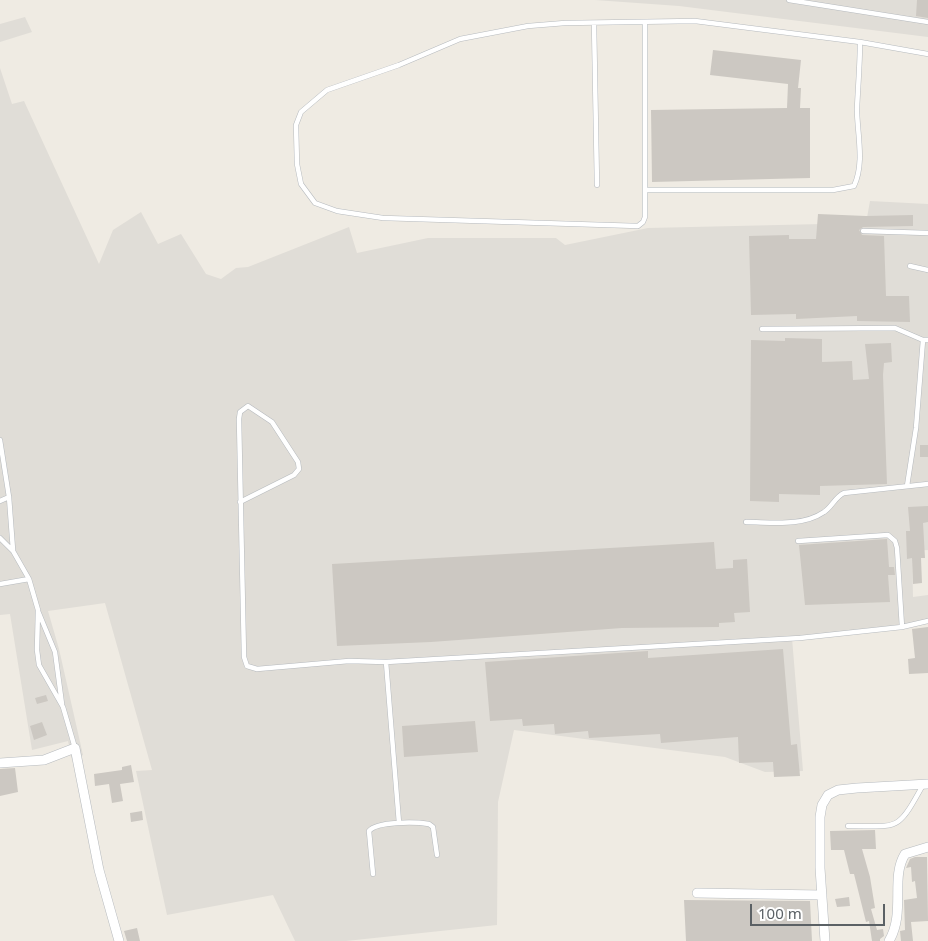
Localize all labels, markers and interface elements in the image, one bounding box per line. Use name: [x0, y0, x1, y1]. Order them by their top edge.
scale bar: [753, 894, 888, 926]
text: 100 m: [758, 903, 802, 923]

